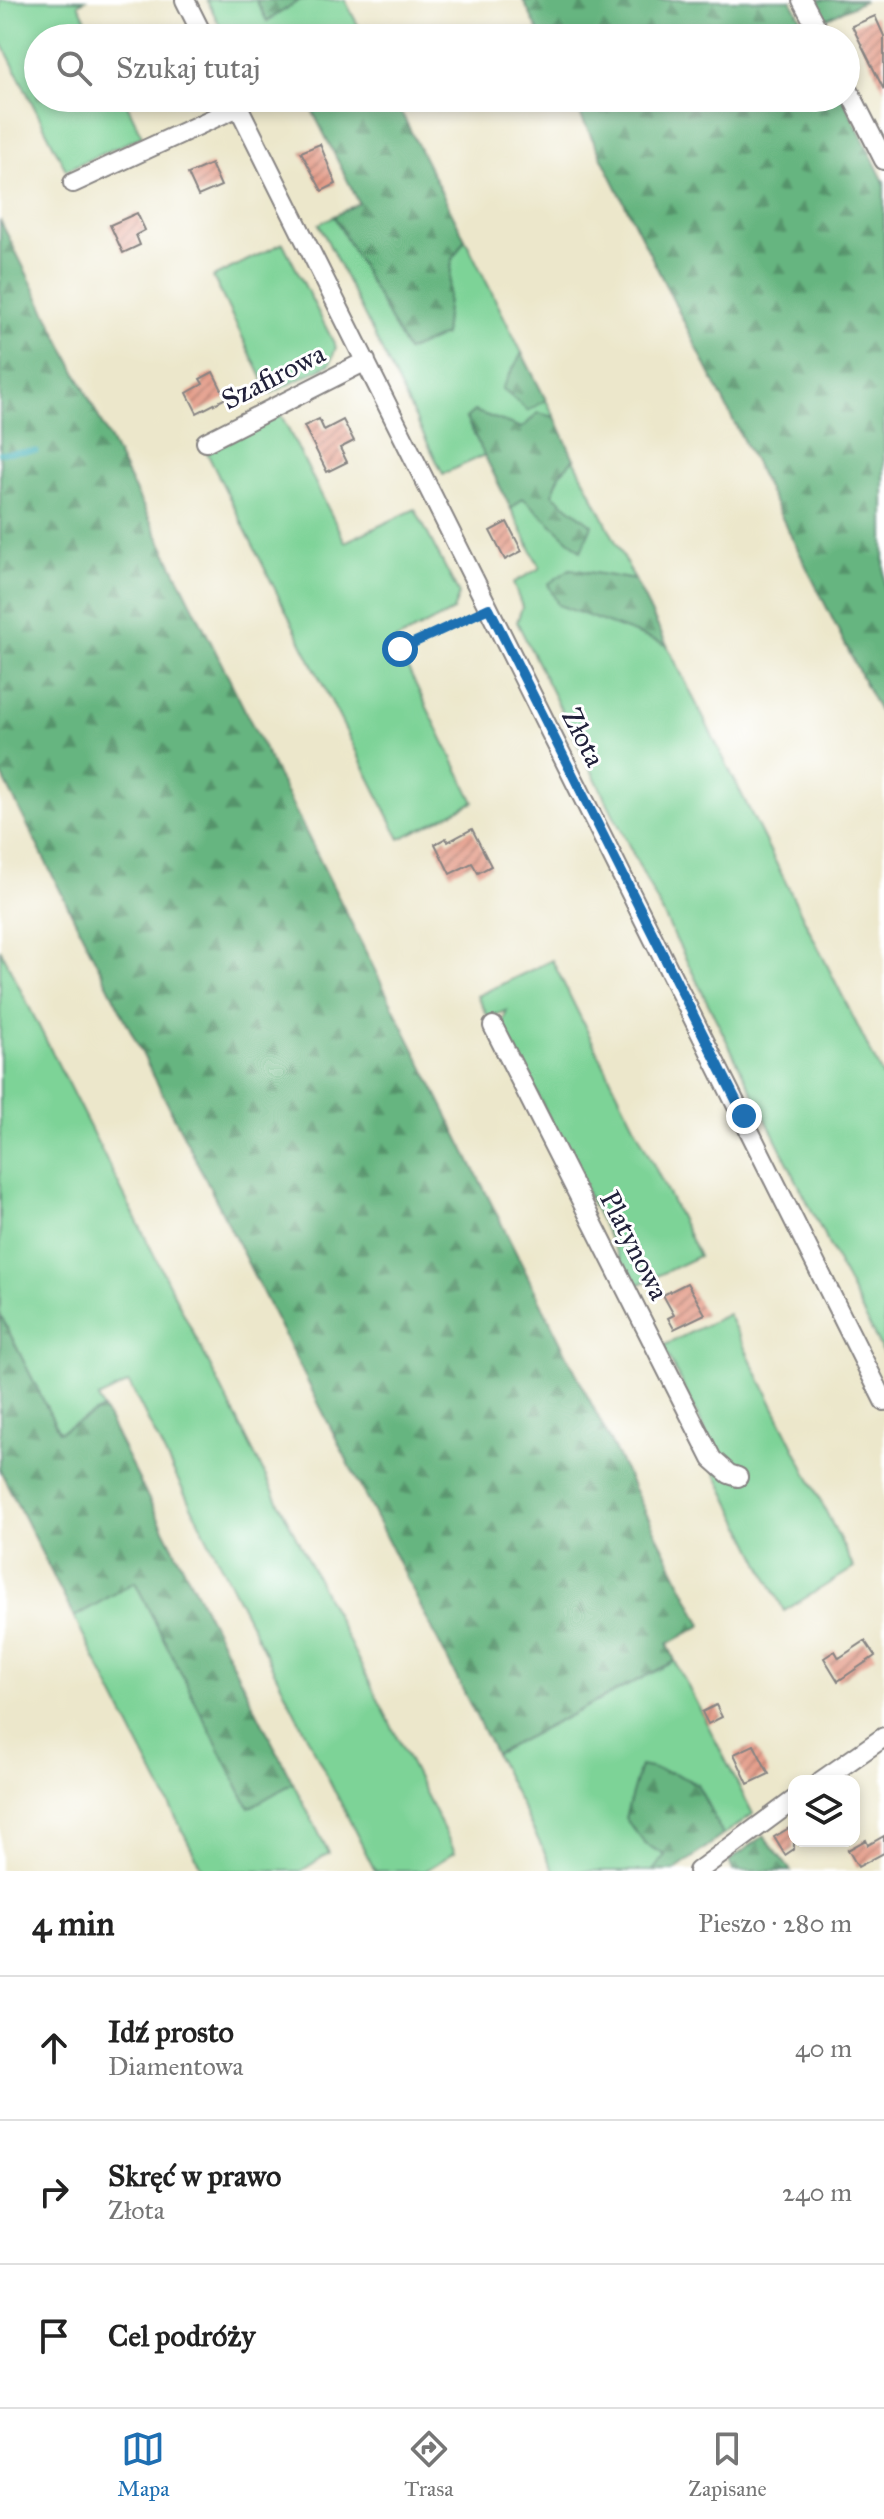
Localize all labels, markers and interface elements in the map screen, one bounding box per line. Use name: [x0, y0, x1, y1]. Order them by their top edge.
search box: [24, 24, 860, 112]
icon: search: [52, 46, 96, 90]
text: Szukaj tutaj: [116, 50, 261, 86]
street label: Szafirowa: [215, 335, 331, 417]
route start: [382, 631, 418, 667]
street label: Złota: [554, 702, 613, 772]
route end: [726, 1098, 762, 1134]
street label: Platynowa: [592, 1185, 677, 1306]
map controls: [788, 1775, 860, 1847]
button: layers: [788, 1775, 860, 1847]
text: 4 min: [32, 1903, 115, 1944]
text: Pieszo · 280 m: [698, 1907, 852, 1939]
text: Idź prosto: [108, 2014, 234, 2050]
icon: ahead: [32, 2026, 76, 2070]
text: 40 m: [795, 2032, 852, 2064]
text: Diamentowa: [108, 2050, 244, 2082]
text: Skręć w prawo: [108, 2158, 281, 2194]
icon: right: [32, 2170, 76, 2214]
text: 240 m: [782, 2176, 852, 2208]
text: Złota: [108, 2194, 165, 2226]
icon: arrive: [32, 2314, 76, 2358]
text: Cel podróży: [108, 2318, 255, 2354]
tab: Mapa: [117, 2427, 170, 2502]
tab: Trasa: [404, 2427, 454, 2502]
tab: Zapisane: [688, 2427, 767, 2502]

